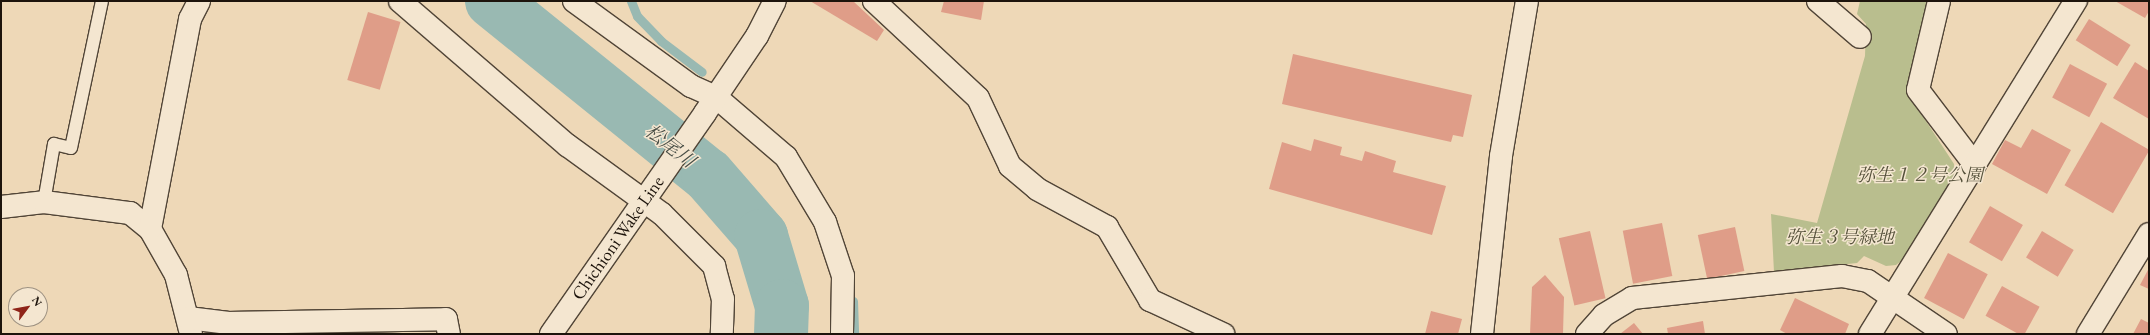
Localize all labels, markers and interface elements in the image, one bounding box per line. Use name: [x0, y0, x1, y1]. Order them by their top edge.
water label: 松尾川: [641, 119, 699, 173]
park label: 弥生１２号公園: [1857, 164, 1983, 186]
street label: Chichioni Wake Line: [567, 172, 669, 304]
park label: 弥生３号緑地: [1786, 226, 1894, 248]
north arrow: [8, 287, 48, 327]
text: N: [29, 294, 46, 309]

